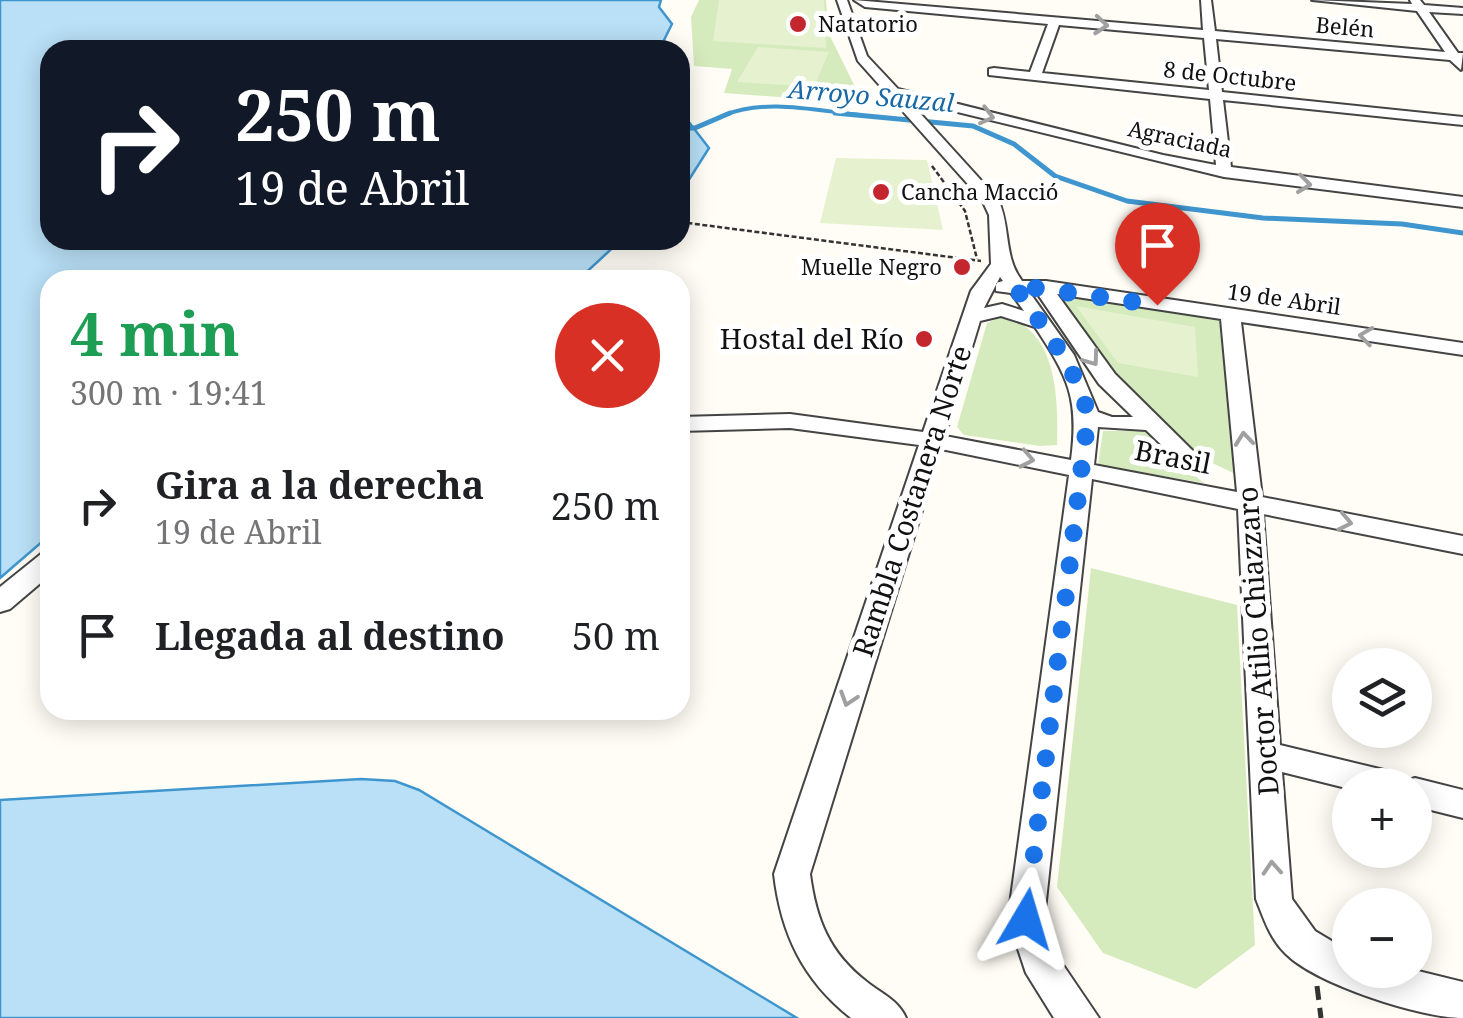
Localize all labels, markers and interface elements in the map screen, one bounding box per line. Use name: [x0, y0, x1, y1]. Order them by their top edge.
place label: Natatorio: [818, 8, 918, 38]
street label: Belén: [1314, 8, 1376, 44]
marker: Natatorio: [787, 13, 809, 35]
one-way arrow: [1094, 13, 1110, 35]
street label: 8 de Octubre: [1162, 53, 1298, 97]
text: 250 m: [235, 66, 441, 162]
water label: Arroyo Sauzal: [785, 71, 956, 119]
icon: right: [70, 80, 200, 210]
one-way arrow: [978, 104, 995, 125]
street label: Agraciada: [1126, 112, 1235, 164]
text: 19 de Abril: [235, 157, 469, 218]
one-way arrow: [1297, 173, 1313, 194]
place label: Cancha Macció: [901, 176, 1058, 206]
marker: Cancha Macció: [870, 181, 892, 203]
pin: [1115, 203, 1200, 306]
icon: arrive: [1130, 218, 1185, 273]
place label: Muelle Negro: [801, 251, 942, 281]
marker: Muelle Negro: [951, 256, 973, 278]
street label: 19 de Abril: [1225, 275, 1343, 321]
text: 4 min: [70, 292, 240, 374]
button: close: [555, 303, 660, 408]
place label: Hostal del Río: [720, 319, 904, 357]
one-way arrow: [1358, 326, 1375, 347]
marker: Hostal del Río: [913, 328, 935, 350]
street label: Rambla Costanera Norte: [843, 340, 979, 661]
one-way arrow: [1080, 348, 1097, 366]
text: 300 m · 19:41: [70, 371, 268, 414]
street label: Brasil: [1132, 430, 1215, 482]
one-way arrow: [1233, 431, 1255, 447]
one-way arrow: [1018, 447, 1035, 468]
text: Gira a la derecha: [155, 458, 484, 510]
icon: right: [70, 478, 125, 533]
text: 250 m: [550, 479, 660, 531]
street label: Doctor Atilio Chiazzaro: [1227, 485, 1287, 797]
text: 19 de Abril: [155, 510, 322, 553]
one-way arrow: [1337, 511, 1354, 532]
icon: arrive: [70, 608, 125, 663]
text: Llegada al destino: [155, 609, 505, 661]
text: 50 m: [572, 609, 660, 661]
map controls: [1332, 648, 1432, 988]
button: layers: [1332, 648, 1432, 748]
one-way arrow: [839, 690, 860, 707]
button: +: [1332, 768, 1432, 868]
one-way arrow: [1262, 860, 1283, 876]
position arrow: [974, 867, 1078, 971]
button: −: [1332, 888, 1432, 988]

